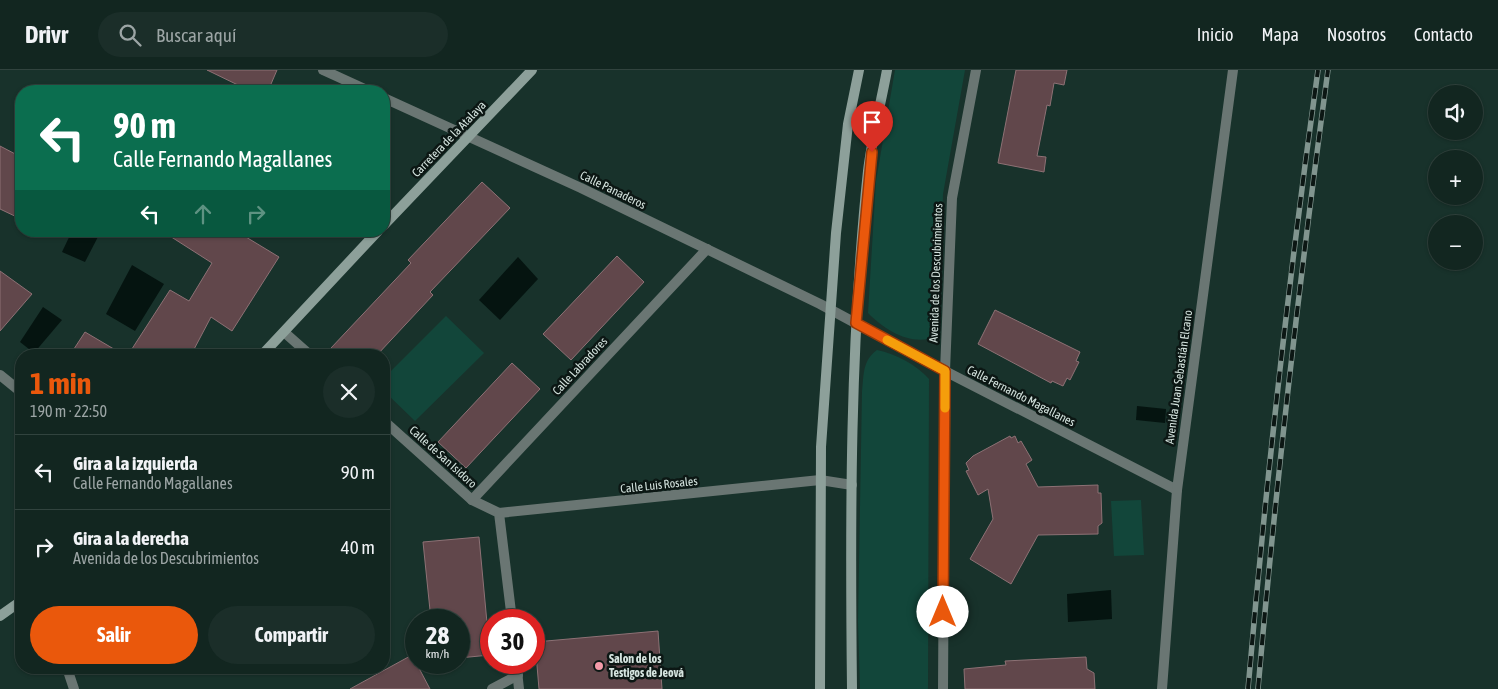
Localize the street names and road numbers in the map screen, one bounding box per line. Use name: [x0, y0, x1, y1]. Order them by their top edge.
street label: Carretera de la Atalaya: [409, 98, 489, 180]
street label: Calle Panaderos: [578, 168, 648, 212]
street label: Avenida de los Descubrimientos: [927, 203, 945, 343]
street label: Avenida Juan Sebastián Elcano: [1163, 309, 1195, 445]
street label: Calle Labradores: [550, 334, 610, 398]
street label: Calle Fernando Magallanes: [965, 363, 1077, 429]
street label: Calle de San Isidoro: [406, 423, 480, 491]
street label: Calle Luis Rosales: [620, 474, 698, 496]

